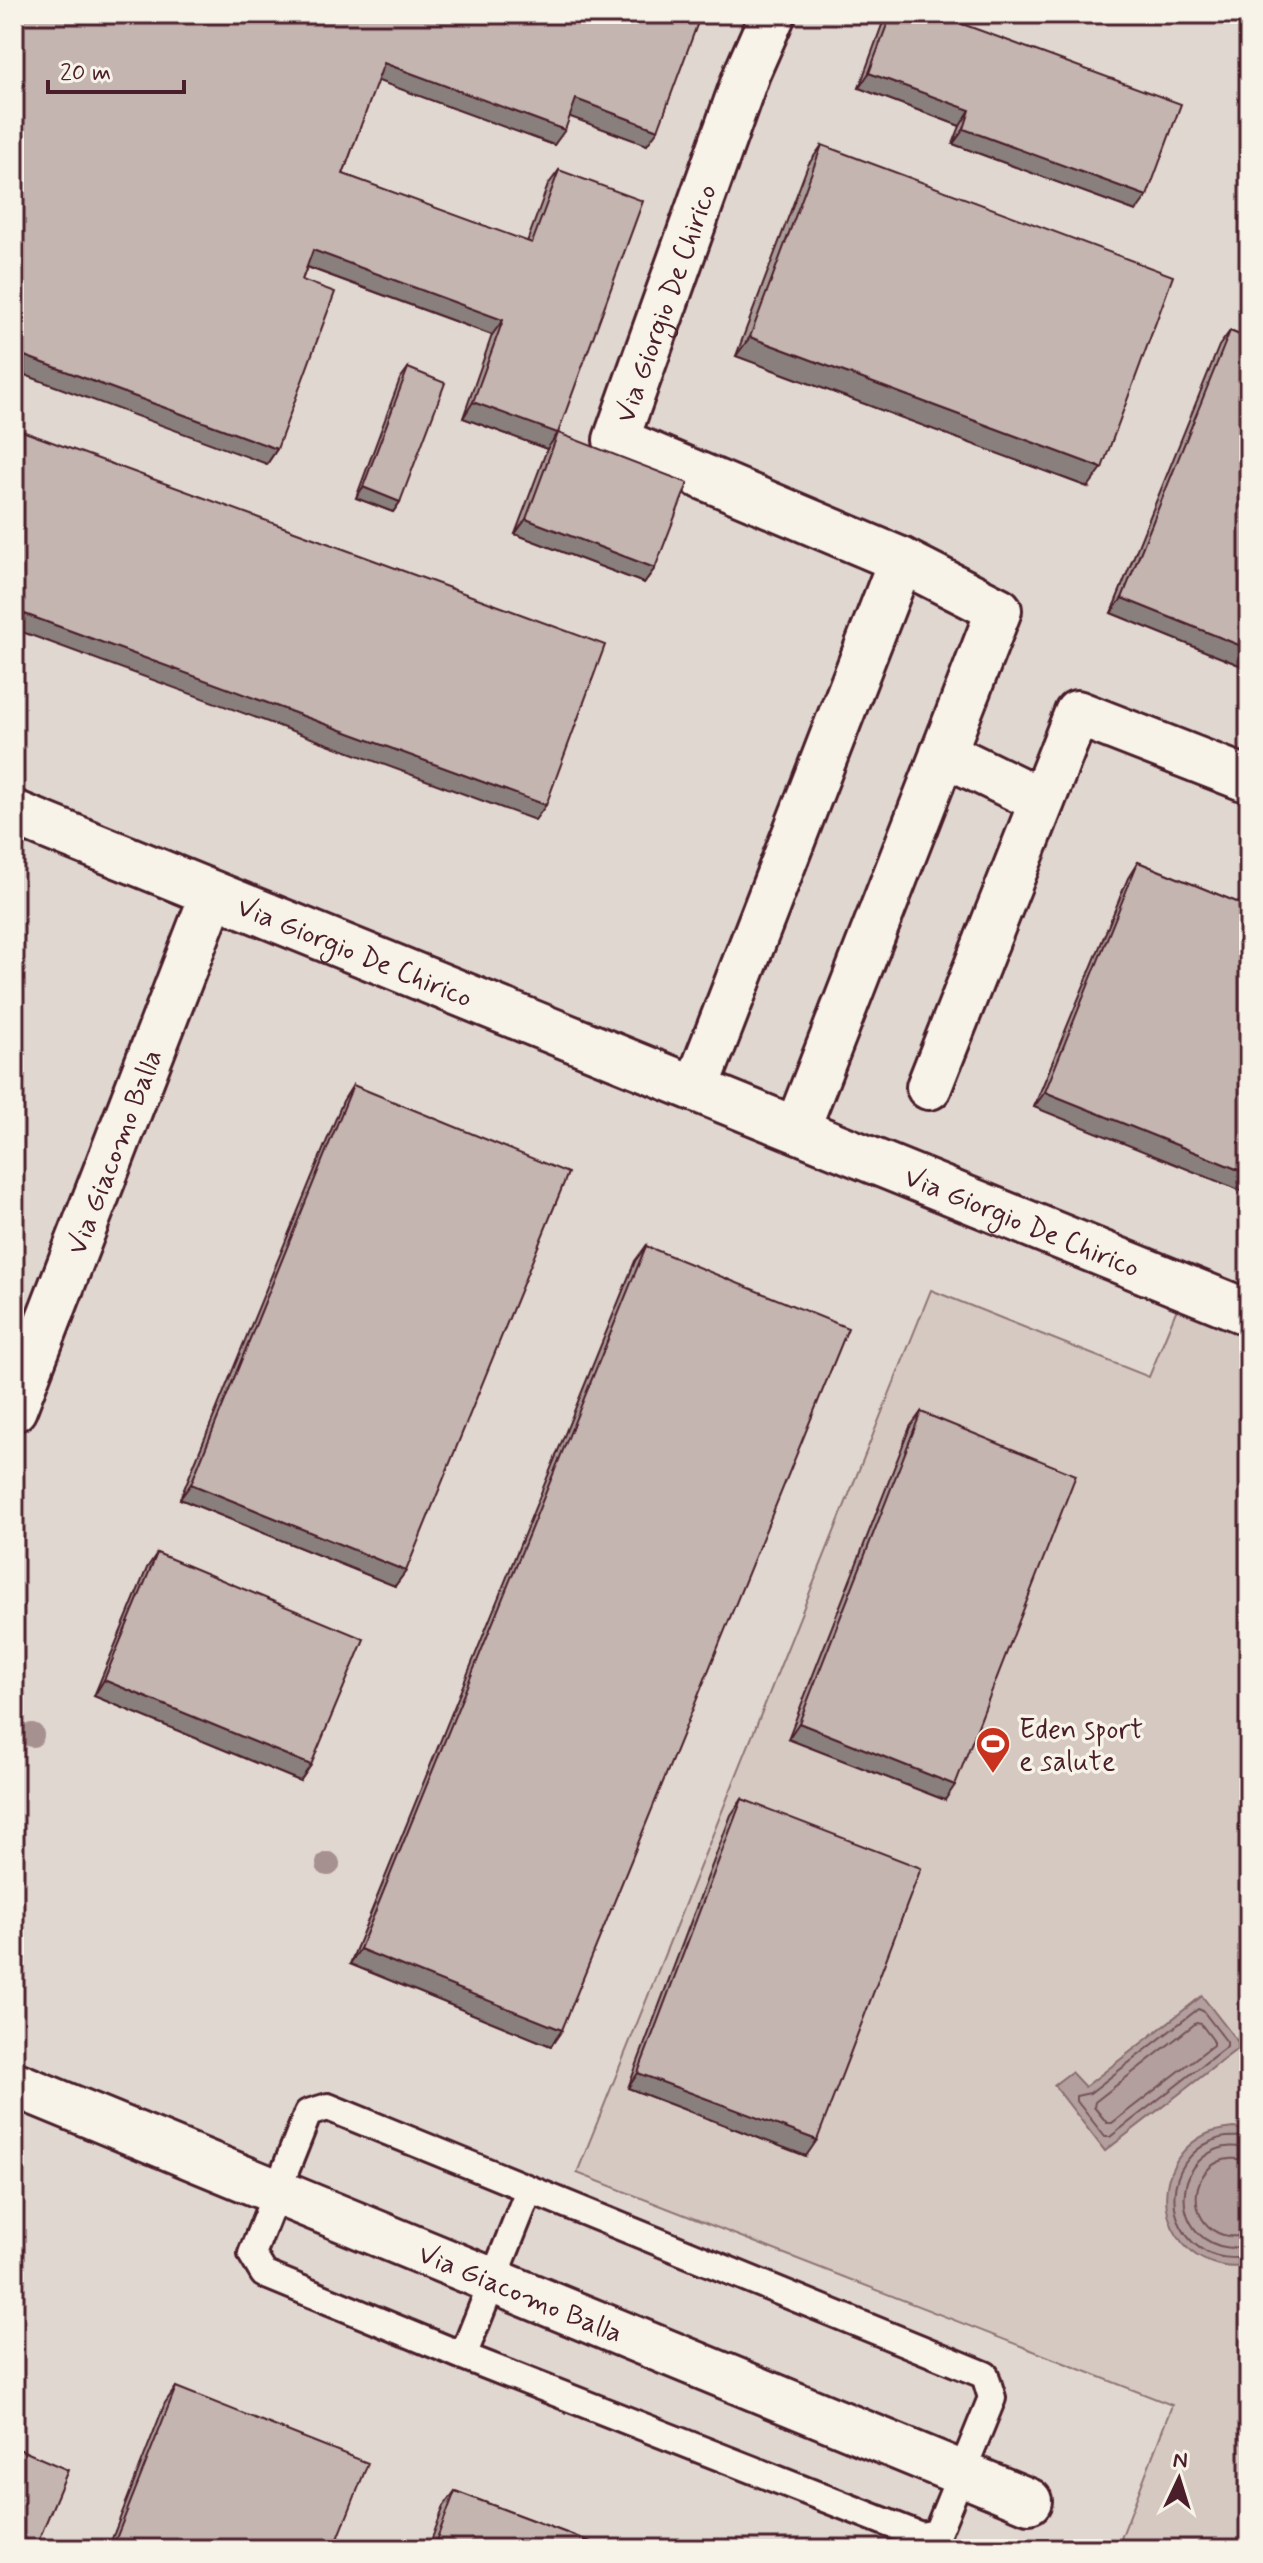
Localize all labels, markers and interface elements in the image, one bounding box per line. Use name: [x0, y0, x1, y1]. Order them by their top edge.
scale bar: [48, 44, 184, 94]
text: 20 m: [60, 58, 111, 89]
street label: Via Giorgio De Chirico: [608, 180, 727, 428]
street label: Via Giorgio De Chirico: [231, 889, 477, 1018]
street label: Via Giacomo Balla: [59, 1044, 172, 1261]
street label: Via Giorgio De Chirico: [898, 1159, 1145, 1288]
place label: Eden sport e salute: [1019, 1712, 1143, 1781]
sports icon: Eden sport e salute: [974, 1725, 1012, 1775]
street label: Via Giacomo Balla: [412, 2236, 628, 2353]
north arrow: [1139, 2439, 1219, 2519]
text: N: [1172, 2447, 1189, 2476]

